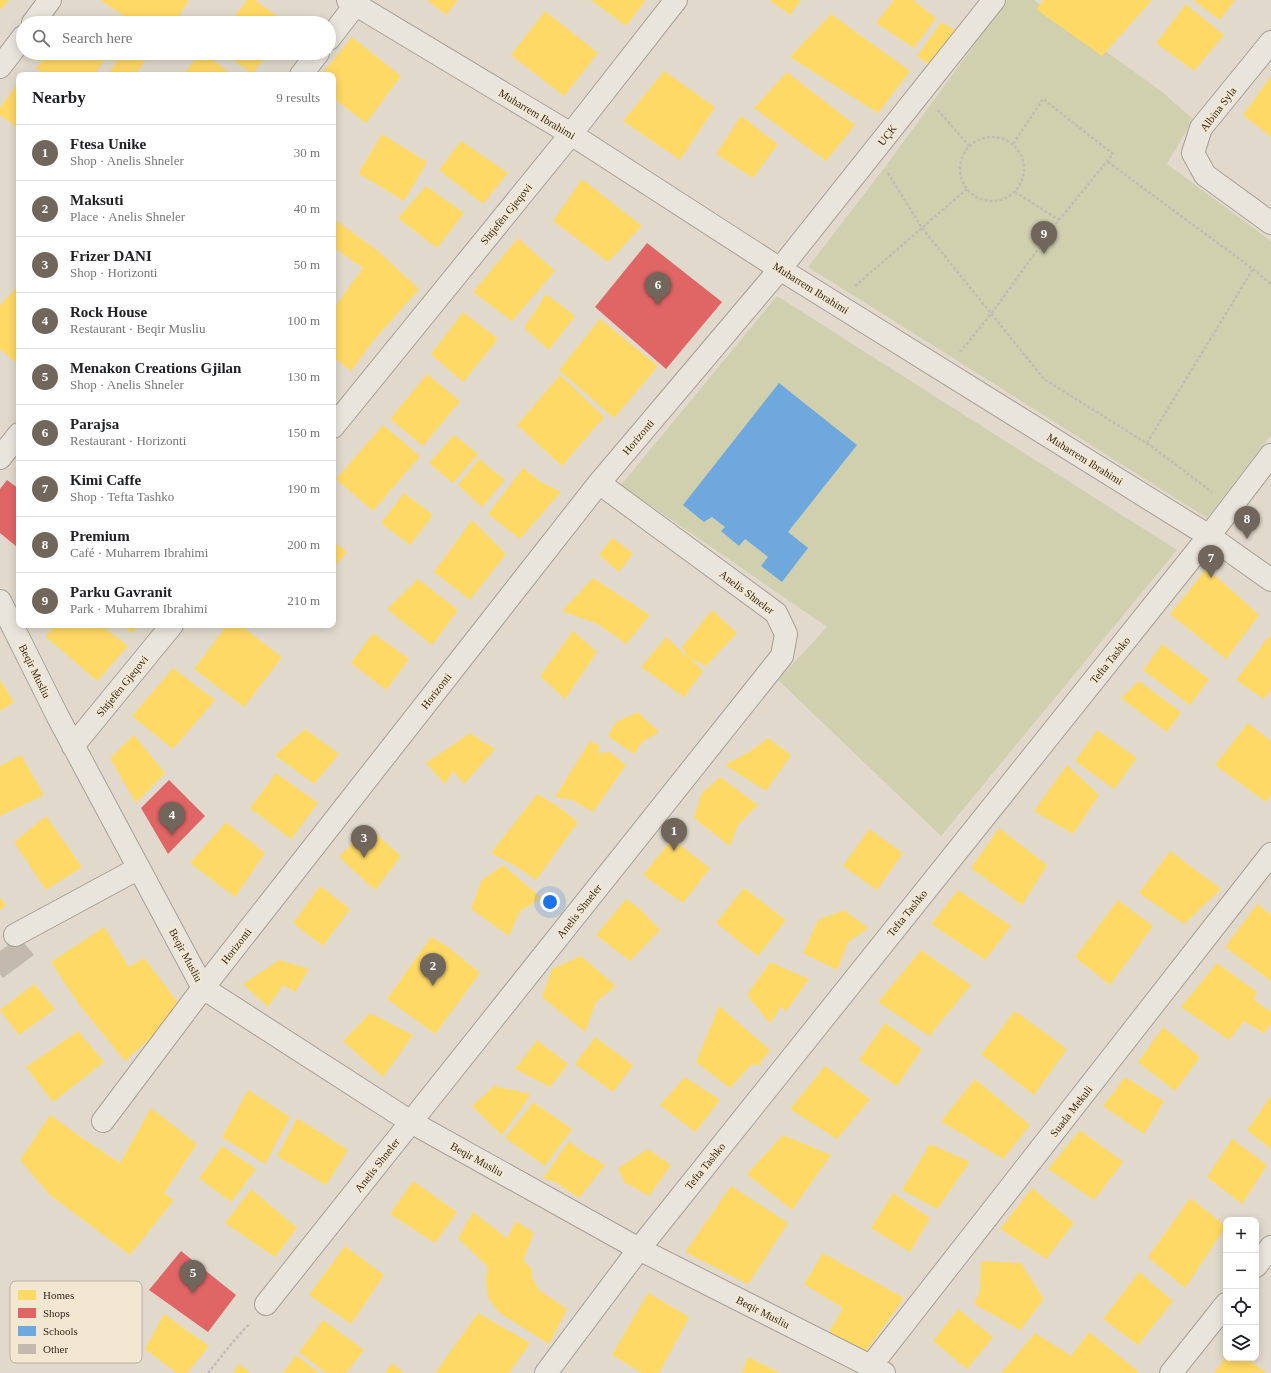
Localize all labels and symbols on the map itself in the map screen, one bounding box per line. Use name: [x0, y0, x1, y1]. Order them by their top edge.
street label: Albina Syla: [1197, 84, 1239, 133]
street label: Muharrem Ibrahimi: [497, 86, 577, 142]
street label: UÇK: [875, 122, 899, 148]
street label: Shtjefën Gjeqovi: [478, 181, 534, 247]
pin: 9: [1031, 221, 1057, 254]
street label: Muharrem Ibrahimi: [771, 260, 851, 316]
pin: 6: [645, 272, 671, 305]
street label: Horizonti: [620, 417, 656, 457]
street label: Muharrem Ibrahimi: [1045, 431, 1125, 487]
pin: 8: [1234, 506, 1260, 539]
pin: 7: [1198, 545, 1224, 578]
street label: Anelis Shneler: [717, 568, 777, 617]
street label: Tefta Tashko: [1088, 634, 1133, 686]
street label: Beqir Musliu: [17, 642, 53, 700]
street label: Shtjefën Gjeqovi: [94, 653, 150, 719]
street label: Horizonti: [418, 671, 454, 711]
pin: 4: [159, 802, 185, 835]
pin: 1: [661, 818, 687, 851]
pin: 3: [351, 825, 377, 858]
street label: Anelis Shneler: [554, 881, 604, 940]
street label: Tefta Tashko: [885, 887, 930, 939]
your location: [540, 892, 560, 912]
street label: Beqir Musliu: [167, 926, 205, 984]
street label: Horizonti: [218, 926, 254, 966]
pin: 2: [420, 953, 446, 986]
street label: Suada Mekuli: [1047, 1083, 1095, 1139]
street label: Anelis Shneler: [352, 1135, 402, 1194]
street label: Beqir Musliu: [449, 1140, 506, 1179]
street label: Tefta Tashko: [683, 1140, 728, 1192]
pin: 5: [180, 1260, 206, 1293]
legend: [10, 1281, 142, 1363]
text: Homes: [43, 1289, 74, 1301]
street label: Beqir Musliu: [734, 1293, 792, 1331]
text: Shops: [43, 1307, 70, 1319]
text: Schools: [43, 1325, 78, 1337]
text: Other: [43, 1343, 68, 1355]

